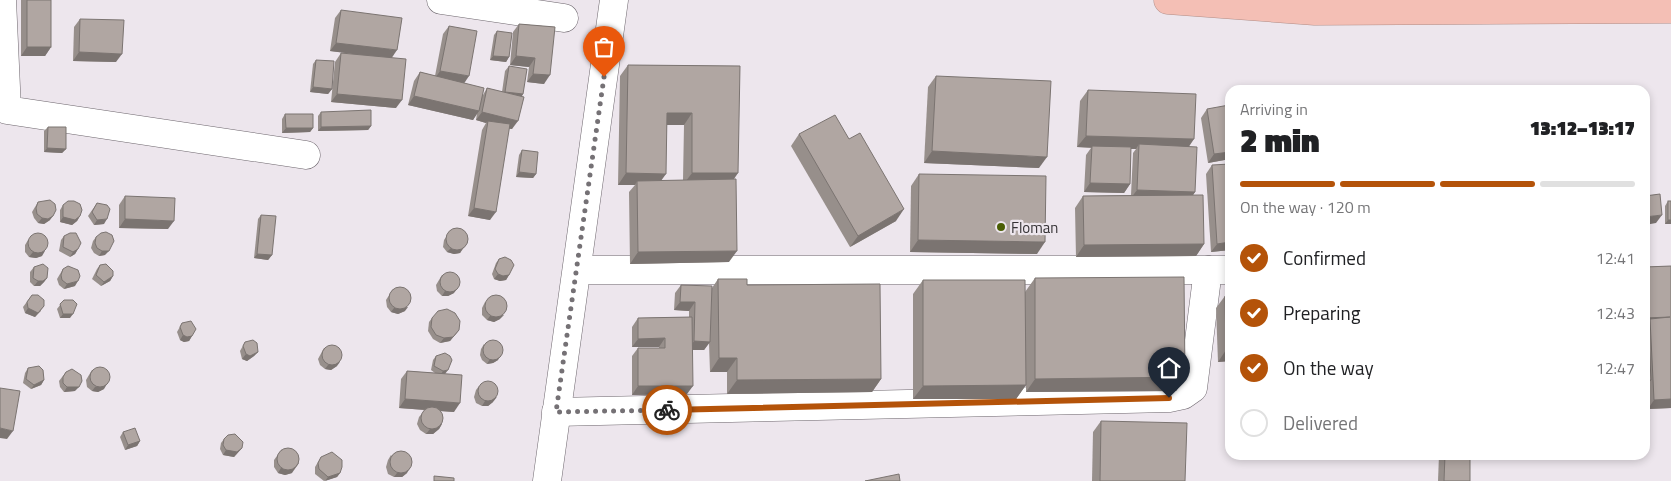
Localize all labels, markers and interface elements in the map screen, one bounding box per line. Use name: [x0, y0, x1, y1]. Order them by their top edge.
pin: [583, 26, 625, 77]
icon: bag: [590, 33, 618, 61]
text: Arriving in: [1240, 97, 1308, 121]
text: 13:12–13:17: [1530, 113, 1635, 142]
text: 2 min: [1240, 116, 1320, 164]
text: On the way · 120 m: [1240, 195, 1371, 219]
place label: Floman: [1011, 216, 1058, 239]
marker: Floman: [995, 221, 1007, 233]
text: Confirmed: [1283, 243, 1366, 272]
icon: check: [1240, 244, 1268, 272]
text: 12:41: [1596, 246, 1635, 270]
text: Preparing: [1283, 298, 1360, 327]
icon: check: [1240, 299, 1268, 327]
text: 12:43: [1596, 301, 1635, 325]
pin: [1148, 347, 1190, 398]
text: On the way: [1283, 353, 1374, 382]
icon: home: [1155, 354, 1183, 382]
icon: check: [1240, 354, 1268, 382]
text: 12:47: [1596, 356, 1635, 380]
courier: [642, 385, 692, 435]
icon: bike: [653, 396, 681, 424]
text: Delivered: [1283, 408, 1358, 437]

